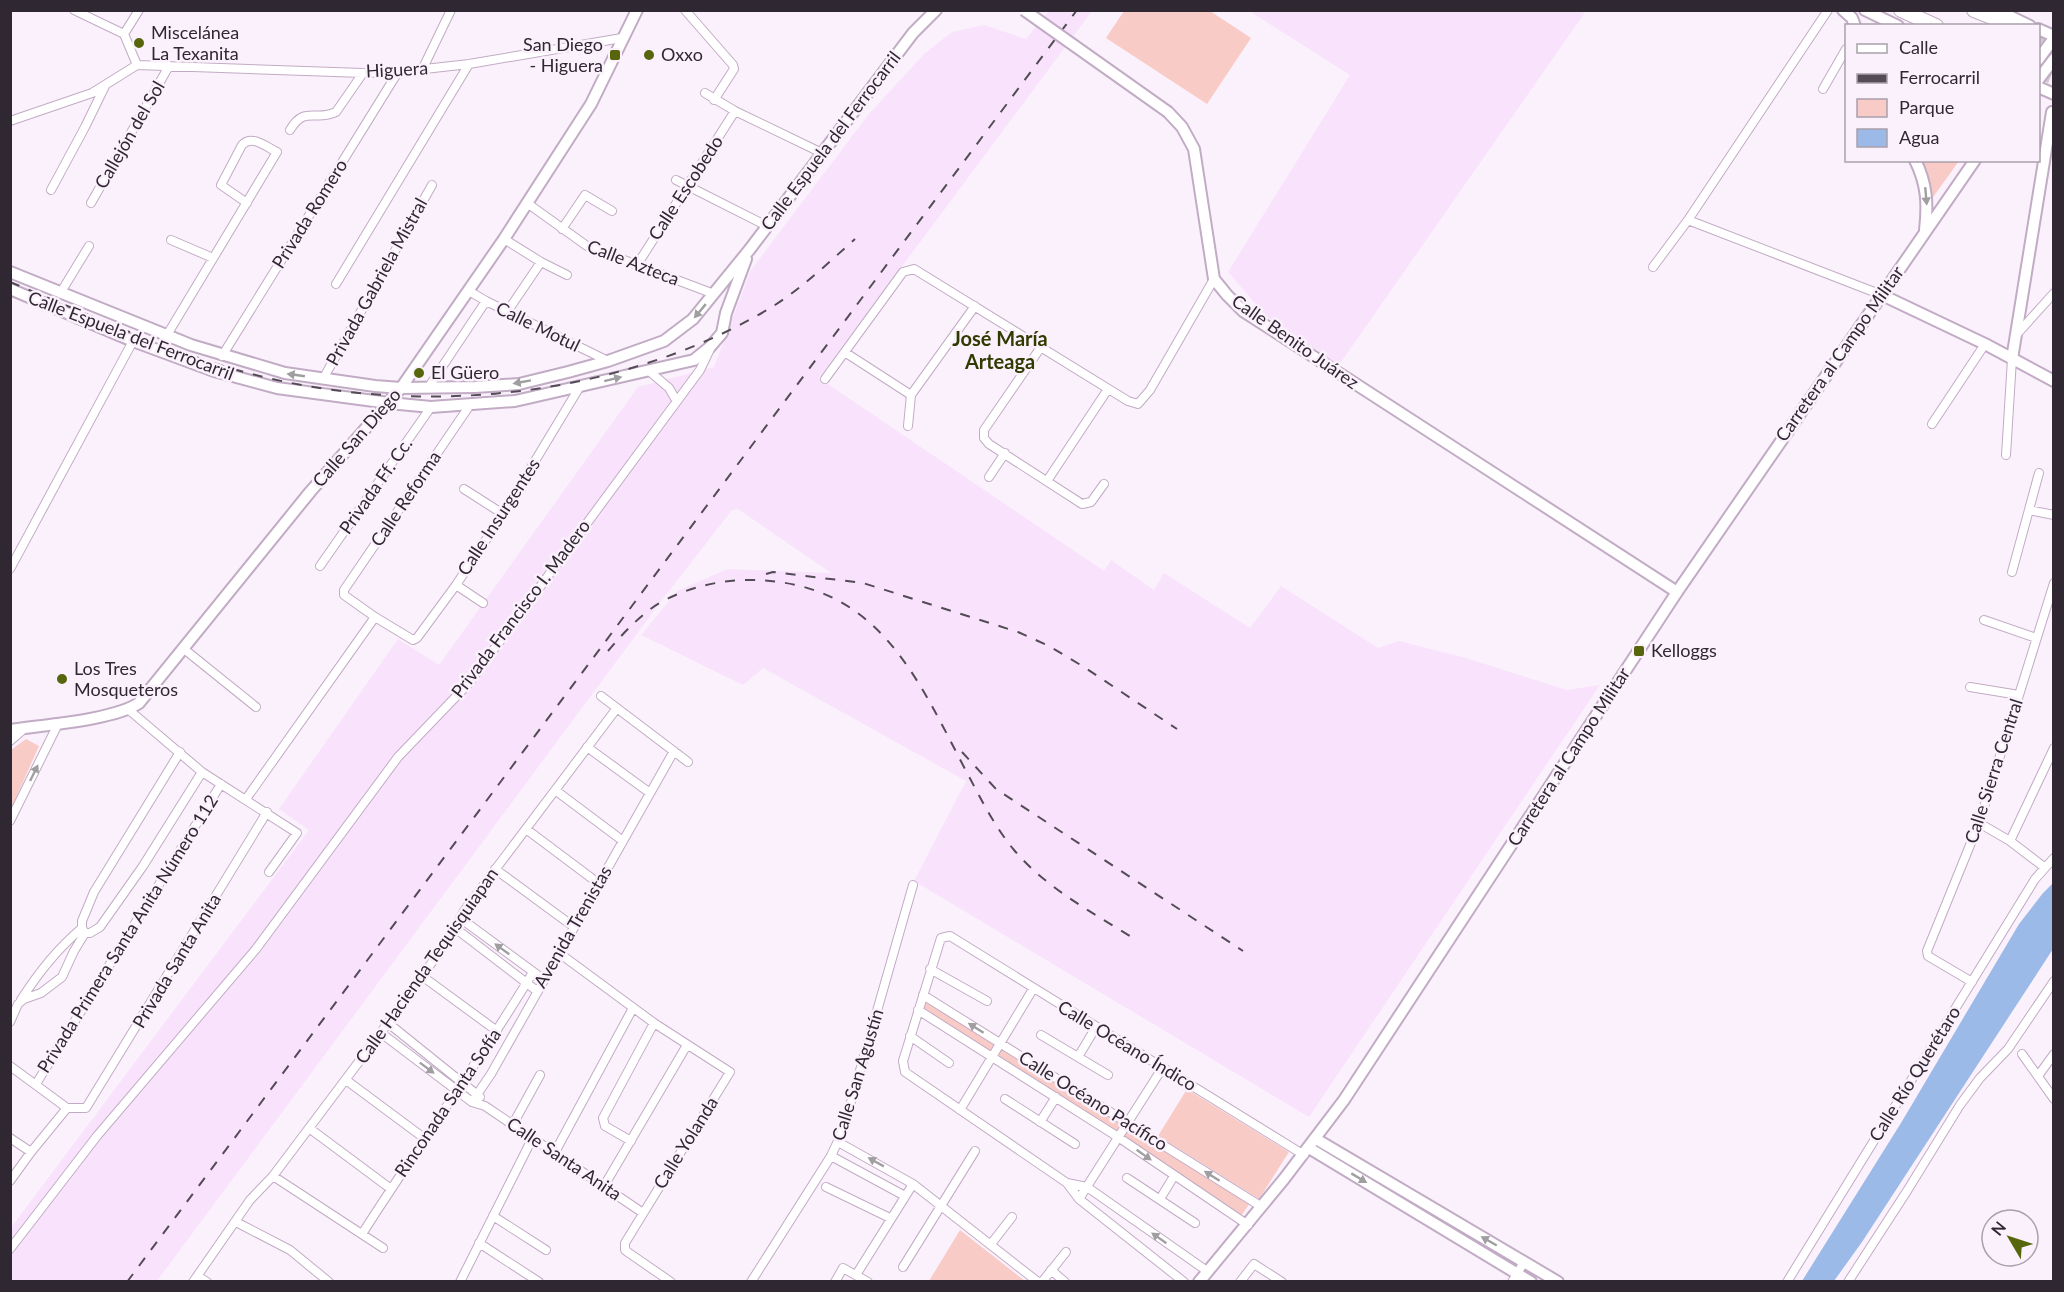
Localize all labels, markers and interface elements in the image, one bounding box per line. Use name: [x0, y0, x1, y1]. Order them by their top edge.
place label: Miscelánea La Texanita: [151, 21, 239, 64]
legend: [1845, 24, 2040, 162]
place label: San Diego - Higuera: [523, 33, 603, 76]
marker: Miscelánea La Texanita: [132, 36, 146, 50]
text: Calle: [1899, 36, 1938, 58]
place label: Oxxo: [661, 43, 703, 65]
street label: Calle Espuela del Ferrocarril: [756, 47, 905, 234]
marker: San Diego - Higuera: [608, 48, 622, 62]
marker: Oxxo: [642, 48, 656, 62]
street label: Higuera: [365, 56, 429, 82]
text: Ferrocarril: [1899, 66, 1980, 88]
street label: Callejón del Sol: [89, 77, 169, 192]
text: Parque: [1899, 96, 1954, 118]
text: Agua: [1899, 126, 1940, 148]
street label: Calle Escobedo: [643, 131, 727, 244]
street label: Privada Romero: [267, 155, 352, 272]
one-way arrow: [1921, 186, 1931, 205]
street label: Privada Gabriela Mistral: [321, 194, 431, 369]
street label: Calle Azteca: [584, 234, 682, 290]
street label: Carretera al Campo Militar: [1770, 261, 1908, 445]
street label: Calle Espuela del Ferrocarril: [25, 286, 237, 384]
street label: Calle Benito Juárez: [1228, 289, 1363, 393]
street label: Calle Motul: [493, 296, 584, 356]
one-way arrow: [694, 303, 707, 318]
district label: José María Arteaga: [952, 326, 1048, 373]
place label: El Güero: [431, 361, 499, 383]
marker: El Güero: [412, 366, 426, 380]
one-way arrow: [286, 370, 305, 379]
one-way arrow: [604, 374, 622, 384]
one-way arrow: [513, 378, 532, 387]
street label: Calle San Diego: [307, 383, 405, 491]
street label: Privada Ff. Cc.: [334, 433, 416, 538]
street label: Calle Reforma: [365, 447, 445, 550]
street label: Calle Insurgentes: [452, 454, 544, 579]
street label: Privada Francisco I. Madero: [446, 515, 594, 702]
place label: Kelloggs: [1651, 639, 1717, 661]
marker: Kelloggs: [1632, 644, 1646, 658]
place label: Los Tres Mosqueteros: [74, 657, 178, 700]
street label: Carretera al Campo Militar: [1502, 662, 1635, 850]
marker: Los Tres Mosqueteros: [55, 672, 69, 686]
street label: Calle Sierra Central: [1959, 696, 2027, 846]
one-way arrow: [30, 764, 39, 781]
street label: Privada Primera Santa Anita Número 112: [32, 790, 222, 1077]
street label: Avenida Trenistas: [528, 861, 616, 991]
street label: Calle Hacienda Tequisquiapan: [350, 863, 502, 1068]
street label: Privada Santa Anita: [127, 889, 225, 1032]
one-way arrow: [494, 943, 509, 955]
street label: Calle Océano Índico: [1054, 995, 1201, 1095]
street label: Calle Río Querétaro: [1864, 1002, 1965, 1145]
street label: Calle San Agustín: [827, 1006, 888, 1143]
one-way arrow: [968, 1023, 984, 1034]
street label: Rinconada Santa Sofía: [389, 1024, 505, 1181]
street label: Calle Océano Pacífico: [1015, 1046, 1172, 1155]
one-way arrow: [420, 1062, 435, 1074]
street label: Calle Yolanda: [648, 1092, 722, 1193]
street label: Calle Santa Anita: [503, 1112, 626, 1205]
one-way arrow: [1135, 1149, 1151, 1161]
one-way arrow: [868, 1157, 884, 1168]
one-way arrow: [1204, 1170, 1221, 1181]
one-way arrow: [1351, 1173, 1367, 1184]
north arrow: [1980, 1208, 2040, 1268]
text: N: [1987, 1217, 2009, 1239]
one-way arrow: [1152, 1232, 1168, 1244]
one-way arrow: [1481, 1236, 1497, 1247]

